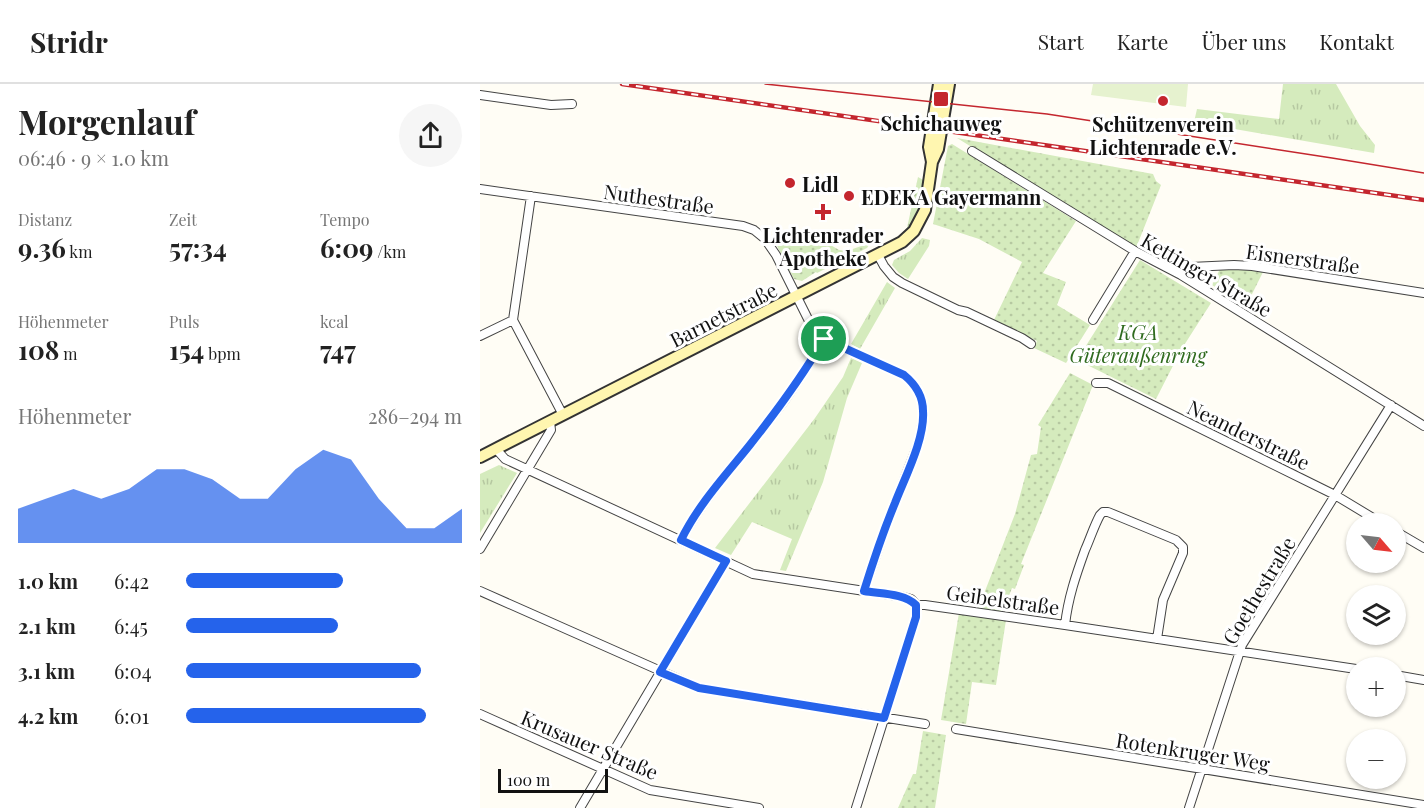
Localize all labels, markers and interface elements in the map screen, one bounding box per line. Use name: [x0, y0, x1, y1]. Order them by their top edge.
text: Stridr: [30, 23, 108, 60]
text: Start: [1038, 27, 1084, 55]
text: Karte: [1117, 27, 1168, 55]
text: Über uns: [1201, 27, 1286, 55]
text: Kontakt: [1319, 27, 1394, 55]
marker: Schichauweg: [932, 90, 950, 108]
marker: Schützenverein Lichtenrade e.V.: [1156, 94, 1170, 108]
text: Morgenlauf: [18, 99, 195, 143]
button: share: [399, 104, 462, 167]
place label: Schichauweg: [880, 109, 1002, 136]
place label: Schützenverein Lichtenrade e.V.: [1089, 110, 1237, 160]
text: 06:46 · 9 × 1.0 km: [18, 144, 169, 171]
place label: Lidl: [802, 170, 839, 197]
marker: Lidl: [783, 176, 797, 190]
street label: Nuthestraße: [602, 177, 716, 219]
place label: EDEKA Gayermann: [861, 183, 1042, 210]
marker: EDEKA Gayermann: [842, 189, 856, 203]
marker: Lichtenrader Apotheke: [816, 205, 830, 219]
text: Distanz: [18, 209, 72, 230]
text: Zeit: [169, 209, 197, 230]
text: Tempo: [320, 209, 370, 230]
place label: Lichtenrader Apotheke: [763, 221, 884, 271]
street label: Kettinger Straße: [1137, 226, 1277, 322]
text: 9.36: [18, 230, 66, 265]
text: 57:34: [169, 230, 227, 265]
text: 6:09: [320, 230, 373, 265]
street label: Eisnerstraße: [1244, 237, 1362, 279]
text: km: [66, 241, 92, 262]
text: /km: [373, 241, 406, 262]
street label: Barnetstraße: [665, 275, 781, 353]
text: Höhenmeter: [18, 311, 109, 332]
text: Puls: [169, 311, 199, 332]
text: kcal: [320, 311, 349, 332]
pin: [798, 313, 849, 364]
park label: KGA Güteraußenring: [1070, 318, 1208, 368]
icon: arrive: [807, 322, 840, 355]
text: 108: [18, 332, 59, 367]
text: 154: [169, 332, 204, 367]
text: 747: [320, 332, 356, 367]
text: m: [59, 343, 78, 364]
text: bpm: [204, 343, 241, 364]
street label: Neanderstraße: [1183, 393, 1315, 475]
text: Höhenmeter: [18, 402, 131, 429]
text: 286–294 m: [368, 402, 462, 429]
north arrow: [1346, 513, 1406, 573]
map controls: [1346, 513, 1406, 789]
street label: Goethestraße: [1215, 531, 1301, 649]
text: 1.0 km: [18, 567, 78, 594]
text: 6:42: [114, 567, 149, 594]
street label: Geibelstraße: [945, 578, 1061, 620]
button: layers: [1346, 585, 1406, 645]
text: 2.1 km: [18, 612, 76, 639]
text: 6:45: [114, 612, 148, 639]
text: 3.1 km: [18, 657, 75, 684]
text: 6:04: [114, 657, 152, 684]
button: +: [1346, 657, 1406, 717]
text: 4.2 km: [18, 702, 78, 729]
text: 6:01: [114, 702, 149, 729]
street label: Krusauer Straße: [517, 703, 663, 785]
street label: Rotenkruger Weg: [1114, 726, 1272, 777]
button: −: [1346, 729, 1406, 789]
scale bar: [498, 766, 608, 794]
text: 100 m: [507, 769, 550, 790]

